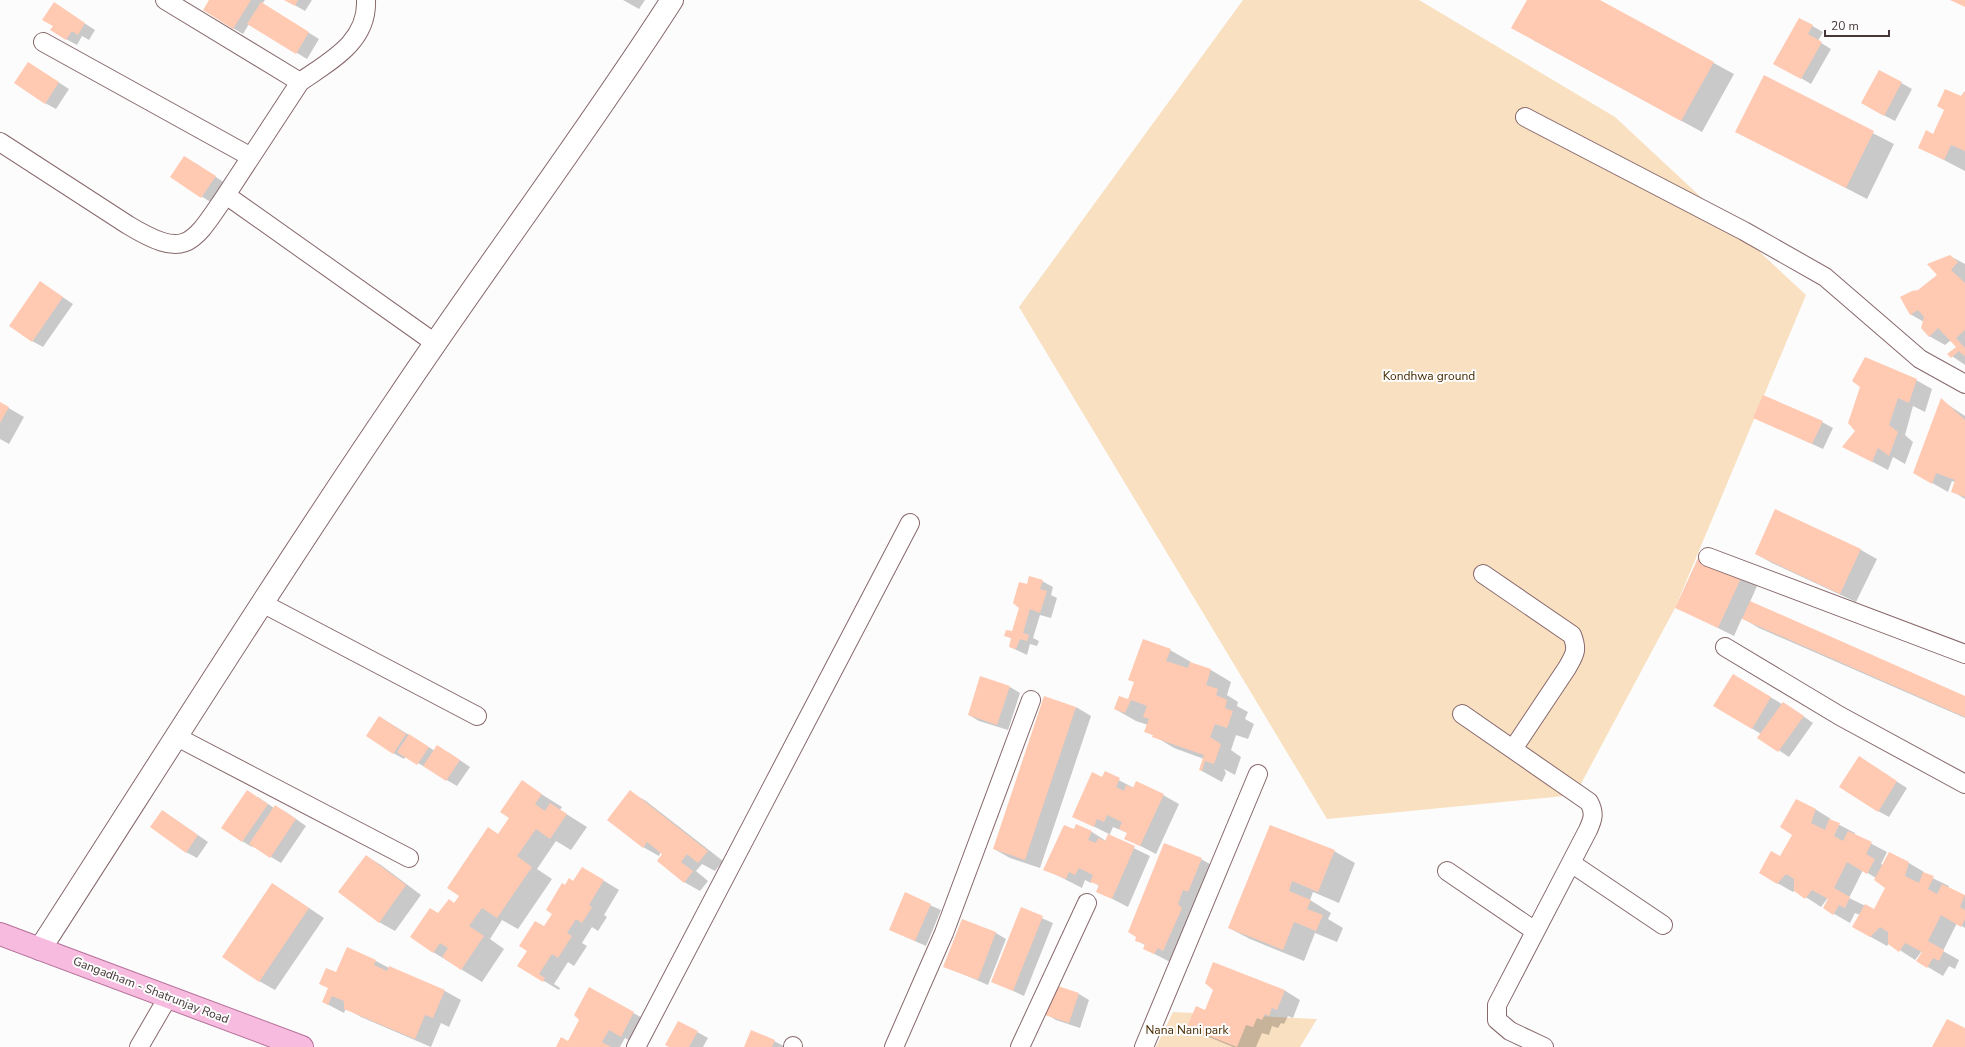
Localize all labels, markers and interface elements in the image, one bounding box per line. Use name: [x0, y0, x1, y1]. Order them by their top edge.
scale bar: [1825, 12, 1889, 38]
text: 20 m: [1831, 18, 1859, 34]
park label: Kondhwa ground: [1383, 368, 1475, 384]
street label: Gangadham - Shatrunjay Road: [71, 953, 231, 1027]
park label: Nana Nani park: [1145, 1022, 1230, 1038]

